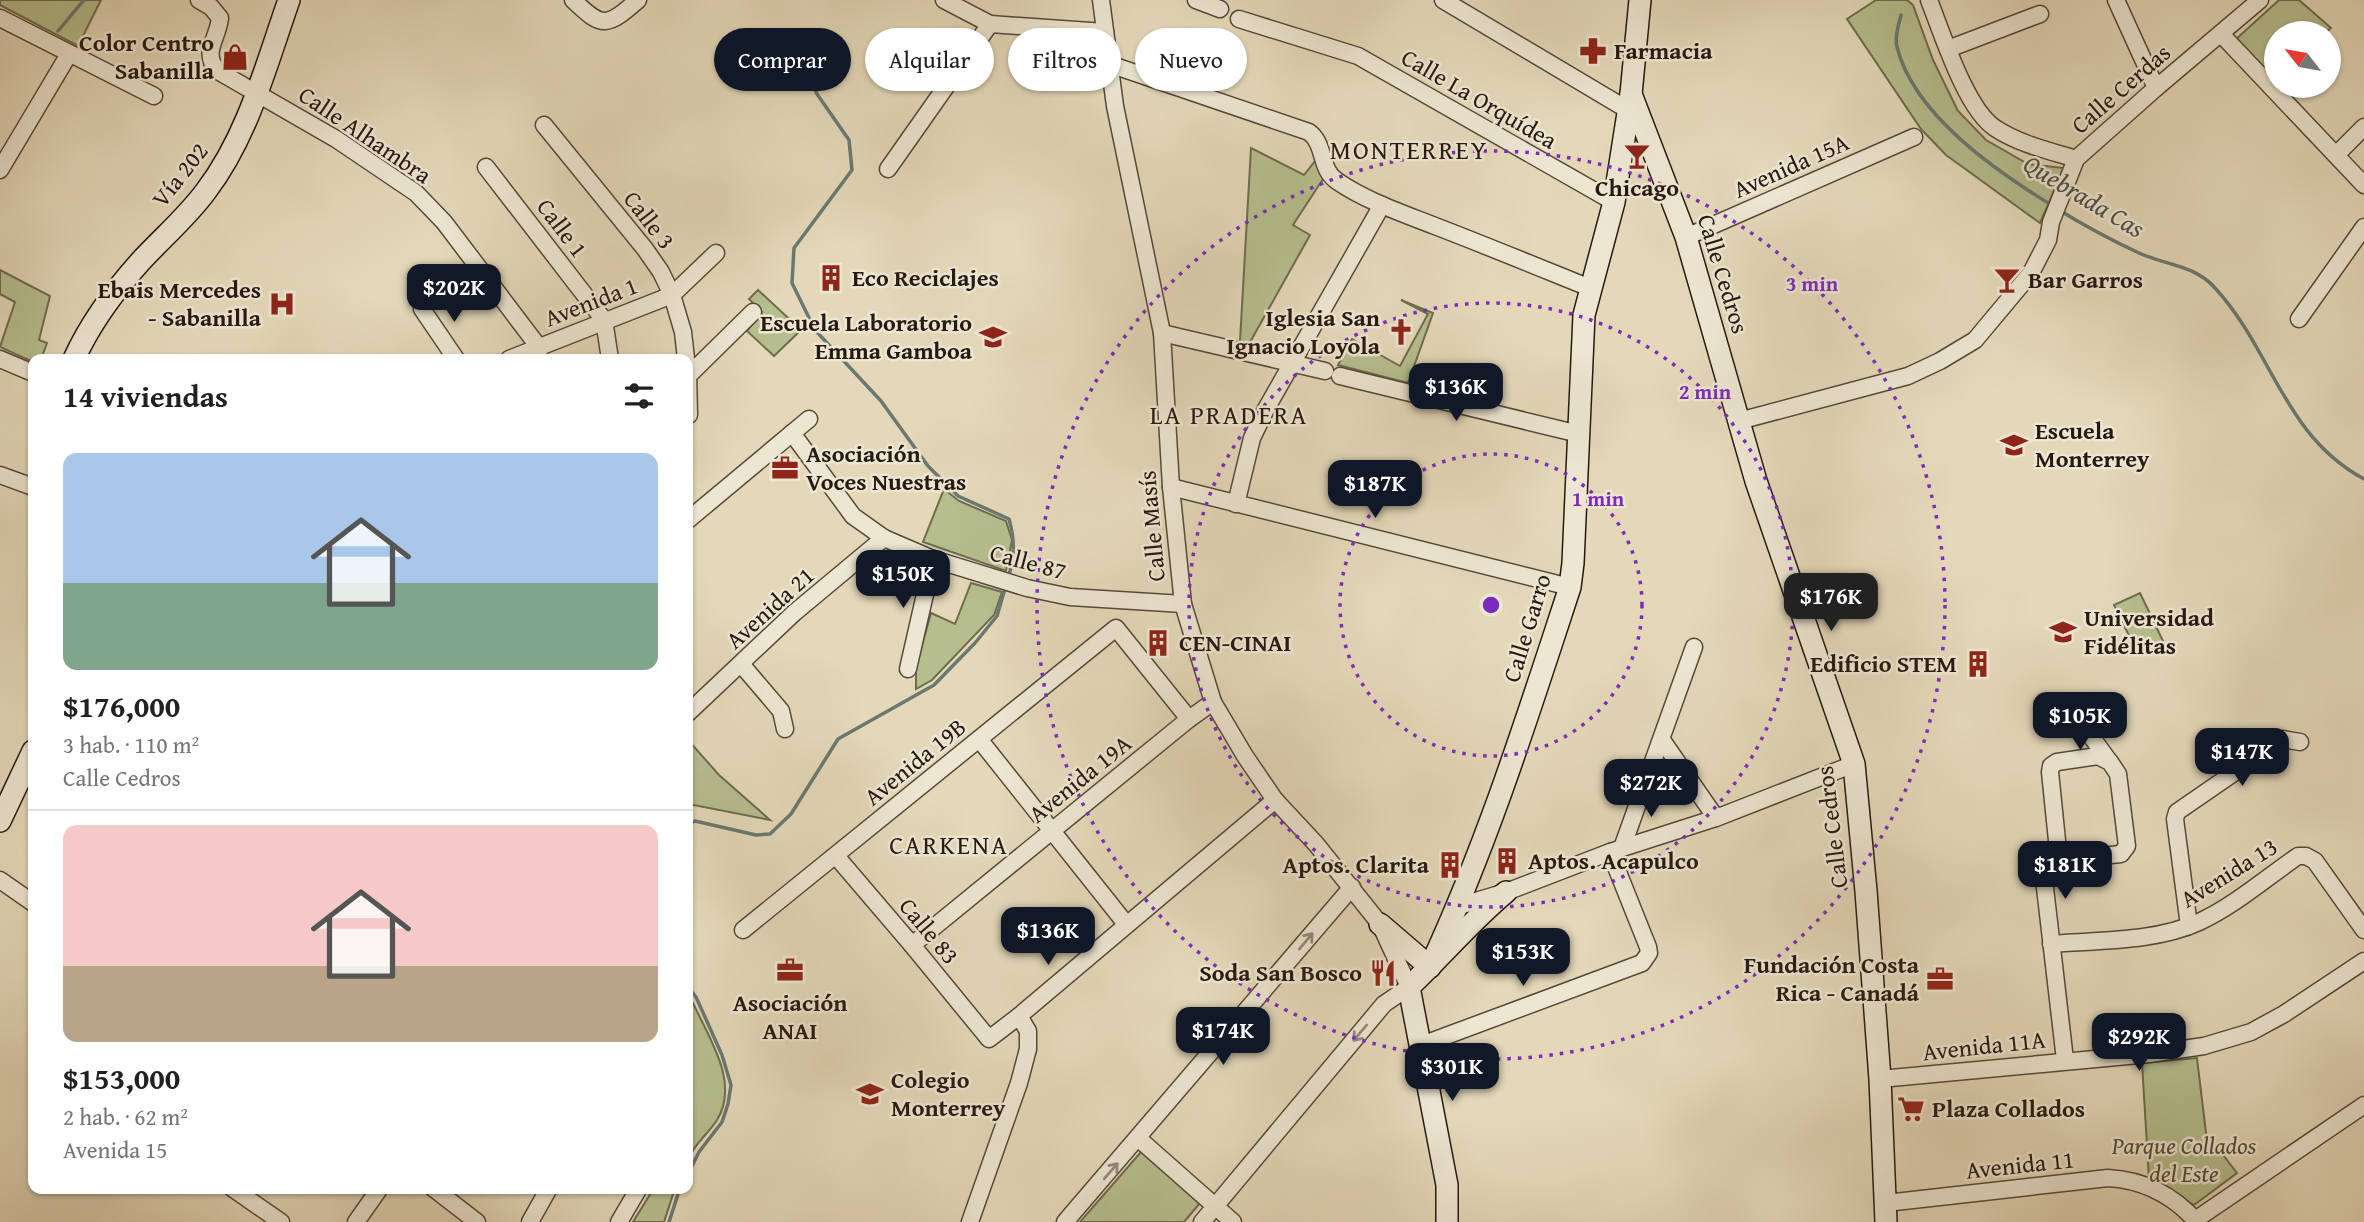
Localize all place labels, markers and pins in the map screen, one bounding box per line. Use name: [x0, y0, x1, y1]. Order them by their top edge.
place label: Color Centro Sabanilla: [79, 25, 215, 88]
place label: Farmacia: [1614, 33, 1713, 68]
pharmacy icon: Farmacia: [1578, 36, 1608, 66]
shop icon: Color Centro Sabanilla: [220, 42, 250, 72]
bar icon: Chicago: [1622, 141, 1652, 171]
place label: Chicago: [1595, 170, 1679, 205]
place label: Eco Reciclajes: [852, 260, 999, 295]
place label: Bar Garros: [2028, 262, 2143, 297]
building icon: Eco Reciclajes: [816, 263, 846, 293]
pin: $202K: [405, 264, 503, 324]
bar icon: Bar Garros: [1992, 265, 2022, 295]
place label: Ebais Mercedes - Sabanilla: [98, 272, 262, 335]
hospital icon: Ebais Mercedes - Sabanilla: [267, 289, 297, 319]
place label: Iglesia San Ignacio Loyola: [1227, 300, 1381, 363]
place label: Escuela Laboratorio Emma Gamboa: [760, 305, 973, 368]
church icon: Iglesia San Ignacio Loyola: [1386, 317, 1416, 347]
school or university icon: Escuela Laboratorio Emma Gamboa: [978, 322, 1008, 352]
pin: $136K: [1407, 364, 1505, 423]
place label: Escuela Monterrey: [2035, 413, 2150, 476]
school or university icon: Escuela Monterrey: [1999, 430, 2029, 460]
place label: Asociación Voces Nuestras: [806, 436, 966, 499]
office icon: Asociación Voces Nuestras: [770, 453, 800, 483]
pin: $187K: [1326, 461, 1424, 520]
pin: $150K: [854, 550, 952, 610]
pin: $176K: [1782, 574, 1880, 633]
centre of rings: [1479, 593, 1503, 617]
place label: Universidad Fidélitas: [2084, 600, 2214, 663]
school or university icon: Universidad Fidélitas: [2048, 617, 2078, 647]
place label: CEN-CINAI: [1179, 625, 1291, 660]
building icon: CEN-CINAI: [1143, 628, 1173, 658]
place label: Edificio STEM: [1810, 646, 1957, 681]
building icon: Edificio STEM: [1963, 649, 1993, 679]
pin: $105K: [2031, 692, 2129, 752]
pin: $147K: [2193, 728, 2291, 788]
pin: $272K: [1602, 760, 1700, 819]
pin: $181K: [2016, 842, 2114, 901]
place label: Aptos. Acapulco: [1528, 843, 1699, 878]
building icon: Aptos. Acapulco: [1492, 846, 1522, 876]
place label: Aptos. Clarita: [1283, 847, 1430, 882]
building icon: Aptos. Clarita: [1435, 850, 1465, 880]
pin: $136K: [999, 908, 1097, 967]
pin: $153K: [1474, 928, 1572, 988]
place label: Fundación Costa Rica - Canadá: [1744, 947, 1920, 1010]
office icon: Asociación ANAI: [775, 955, 805, 985]
place label: Soda San Bosco: [1199, 955, 1362, 990]
restaurant icon: Soda San Bosco: [1368, 958, 1398, 988]
office icon: Fundación Costa Rica - Canadá: [1925, 964, 1955, 994]
place label: Asociación ANAI: [733, 985, 847, 1048]
pin: $174K: [1174, 1007, 1272, 1067]
pin: $292K: [2090, 1014, 2188, 1073]
pin: $301K: [1403, 1044, 1501, 1103]
place label: Colegio Monterrey: [891, 1062, 1006, 1125]
school or university icon: Colegio Monterrey: [855, 1079, 885, 1109]
place label: Plaza Collados: [1932, 1091, 2085, 1126]
supermarket icon: Plaza Collados: [1896, 1094, 1926, 1124]

